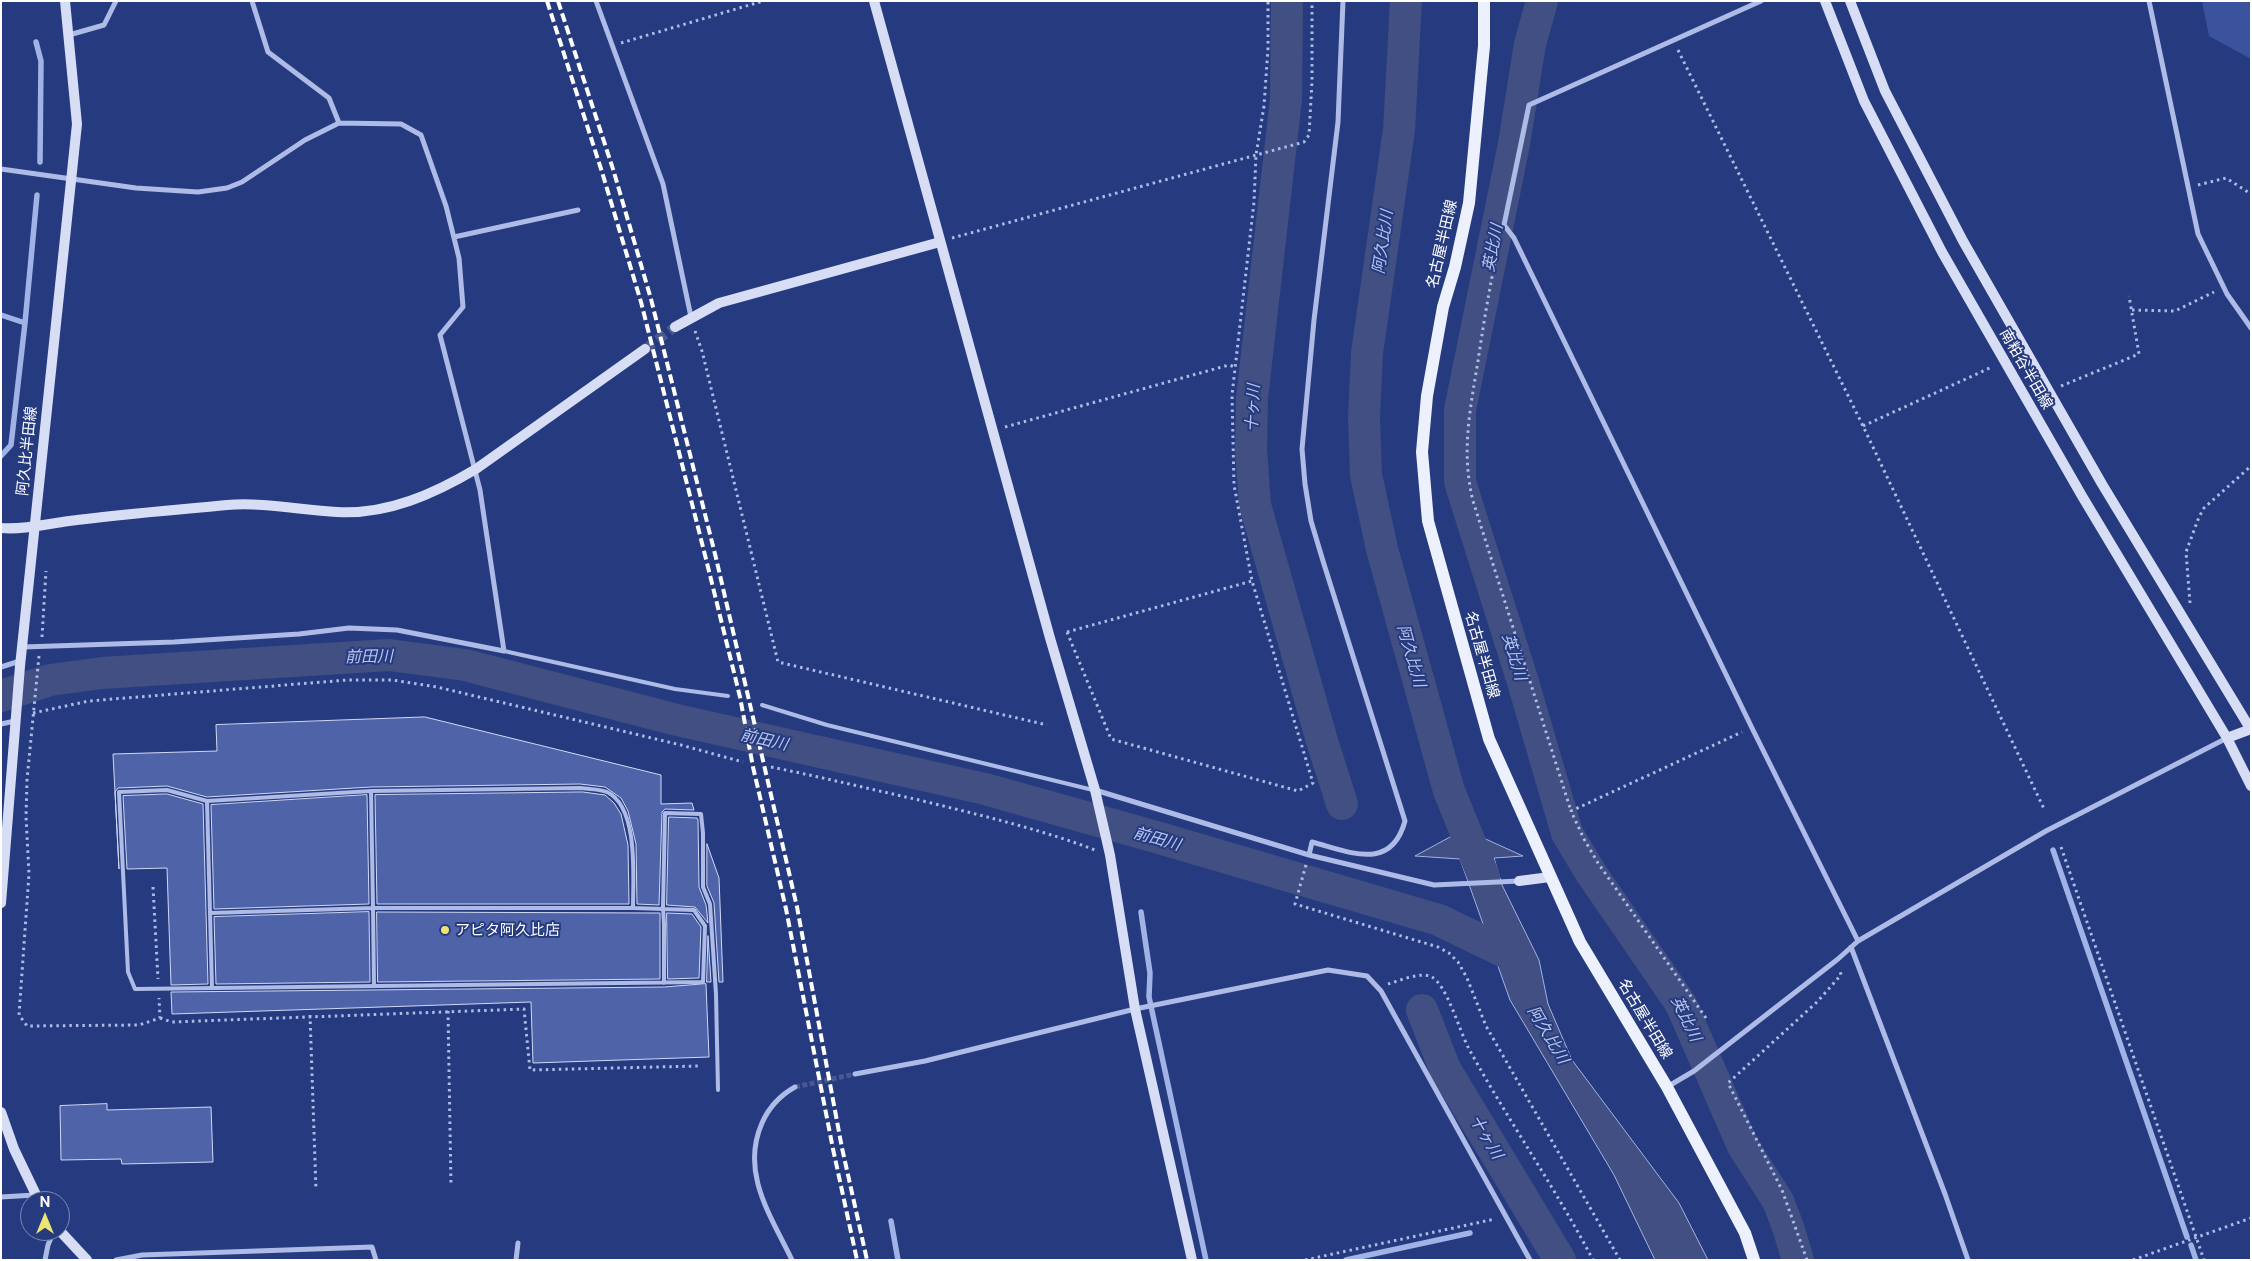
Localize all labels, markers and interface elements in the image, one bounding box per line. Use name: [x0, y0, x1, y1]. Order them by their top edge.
street label: 名古屋半田線: [1423, 198, 1461, 290]
water label: 阿久比川: [1369, 209, 1397, 275]
water label: 英比川: [1479, 223, 1507, 273]
street label: 南粕谷半田線: [1996, 326, 2056, 412]
water label: 十ヶ川: [1242, 384, 1264, 432]
street label: 阿久比半田線: [13, 405, 41, 497]
street label: 名古屋半田線: [1461, 609, 1503, 701]
water label: 阿久比川: [1393, 623, 1429, 689]
water label: 英比川: [1498, 631, 1530, 683]
water label: 前田川: [345, 647, 393, 667]
water label: 前田川: [738, 725, 790, 755]
water label: 前田川: [1131, 823, 1183, 855]
place label: アピタ阿久比店: [455, 921, 560, 939]
marker: アピタ阿久比店: [439, 924, 451, 936]
street label: 名古屋半田線: [1614, 976, 1676, 1062]
water label: 英比川: [1667, 993, 1705, 1045]
water label: 阿久比川: [1523, 1003, 1573, 1067]
water label: 十ヶ川: [1465, 1111, 1507, 1163]
north arrow: [20, 1191, 70, 1241]
text: N: [40, 1194, 50, 1210]

